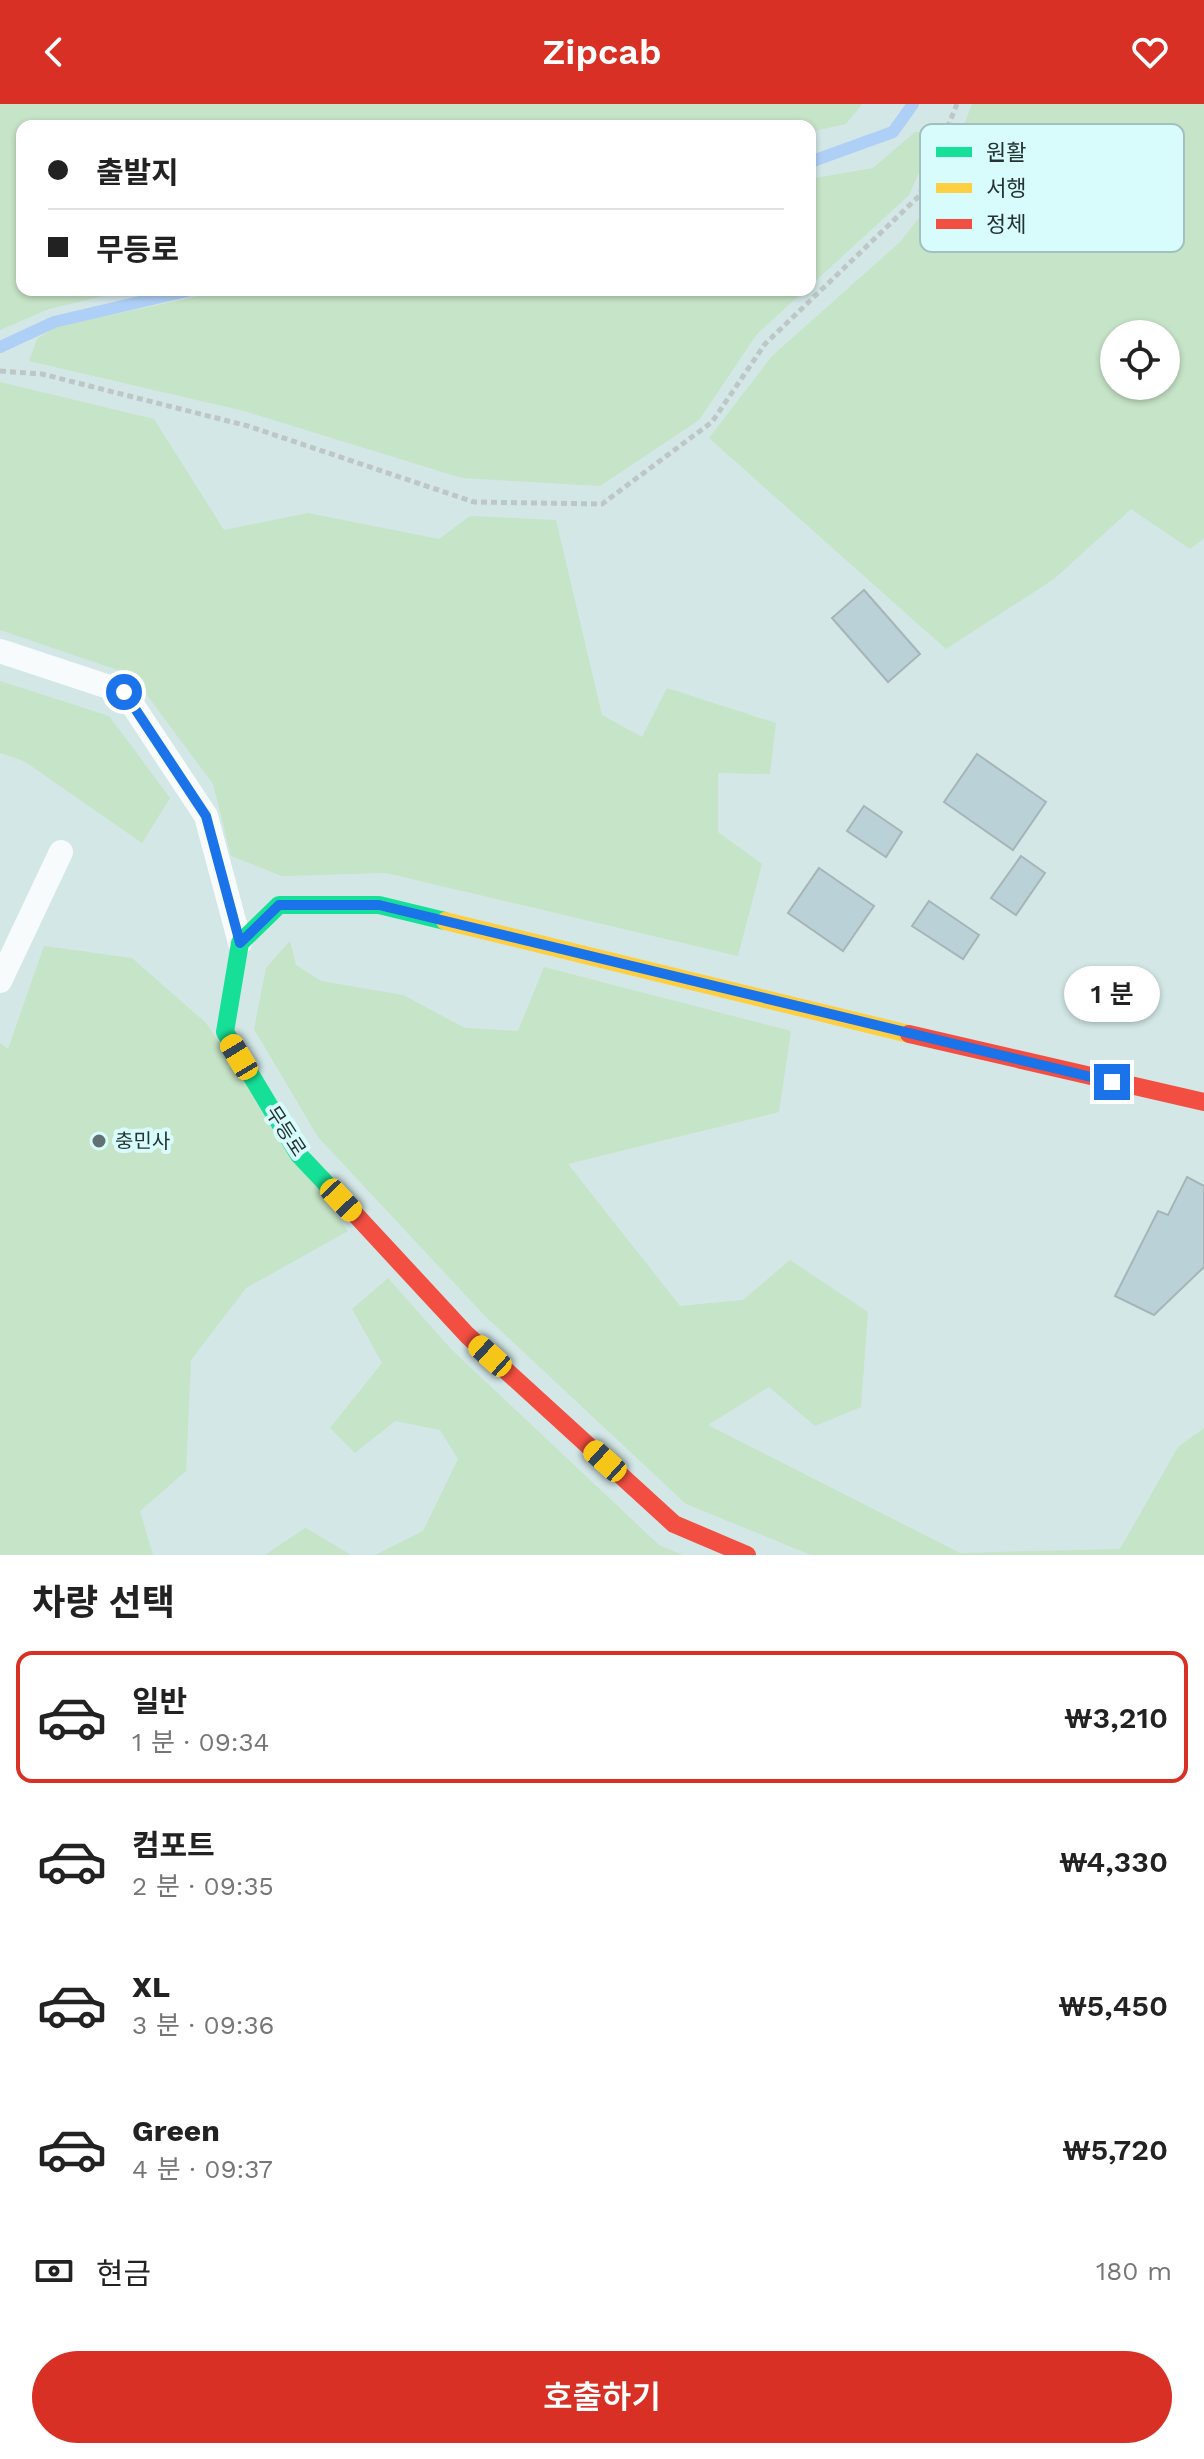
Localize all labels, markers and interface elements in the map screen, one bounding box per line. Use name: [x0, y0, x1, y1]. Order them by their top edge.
icon: back: [32, 30, 76, 74]
icon: heart: [1128, 30, 1172, 74]
text: Zipcab: [542, 31, 662, 73]
legend: [920, 124, 1184, 252]
text: 원활: [986, 140, 1026, 165]
text: 출발지: [96, 155, 179, 190]
text: 서행: [986, 176, 1026, 201]
text: 정체: [986, 212, 1026, 237]
text: 무등로: [96, 232, 179, 267]
map controls: [1100, 320, 1180, 400]
button: locate: [1100, 320, 1180, 400]
route start: [106, 674, 142, 710]
callout: 1 분: [1064, 966, 1160, 1022]
text: 1 분: [1091, 979, 1133, 1009]
car: [216, 1030, 262, 1084]
route end: [1094, 1064, 1130, 1100]
street label: 무등로: [261, 1101, 311, 1161]
place label: 충민사: [115, 1129, 170, 1153]
marker: 충민사: [90, 1132, 108, 1150]
car: [316, 1174, 366, 1226]
car: [464, 1331, 516, 1381]
car: [579, 1436, 631, 1486]
text: 차량 선택: [32, 1582, 175, 1624]
icon: car: [36, 1681, 108, 1753]
text: 일반: [132, 1684, 187, 1719]
text: ₩3,210: [1064, 1700, 1168, 1735]
text: 1 분 · 09:34: [132, 1727, 270, 1757]
icon: car: [36, 1825, 108, 1897]
text: 컴포트: [132, 1828, 215, 1863]
text: ₩4,330: [1059, 1844, 1168, 1879]
text: 2 분 · 09:35: [132, 1871, 274, 1901]
icon: car: [36, 1969, 108, 2041]
text: XL: [132, 1969, 170, 2004]
text: ₩5,450: [1058, 1988, 1168, 2023]
text: 3 분 · 09:36: [132, 2010, 274, 2040]
icon: car: [36, 2113, 108, 2185]
text: Green: [132, 2113, 220, 2148]
text: ₩5,720: [1062, 2132, 1168, 2167]
text: 4 분 · 09:37: [132, 2154, 273, 2184]
icon: cash: [32, 2249, 76, 2293]
text: 현금: [96, 2256, 151, 2291]
text: 180 m: [1096, 2256, 1172, 2286]
button: 호출하기: [32, 2351, 1172, 2443]

